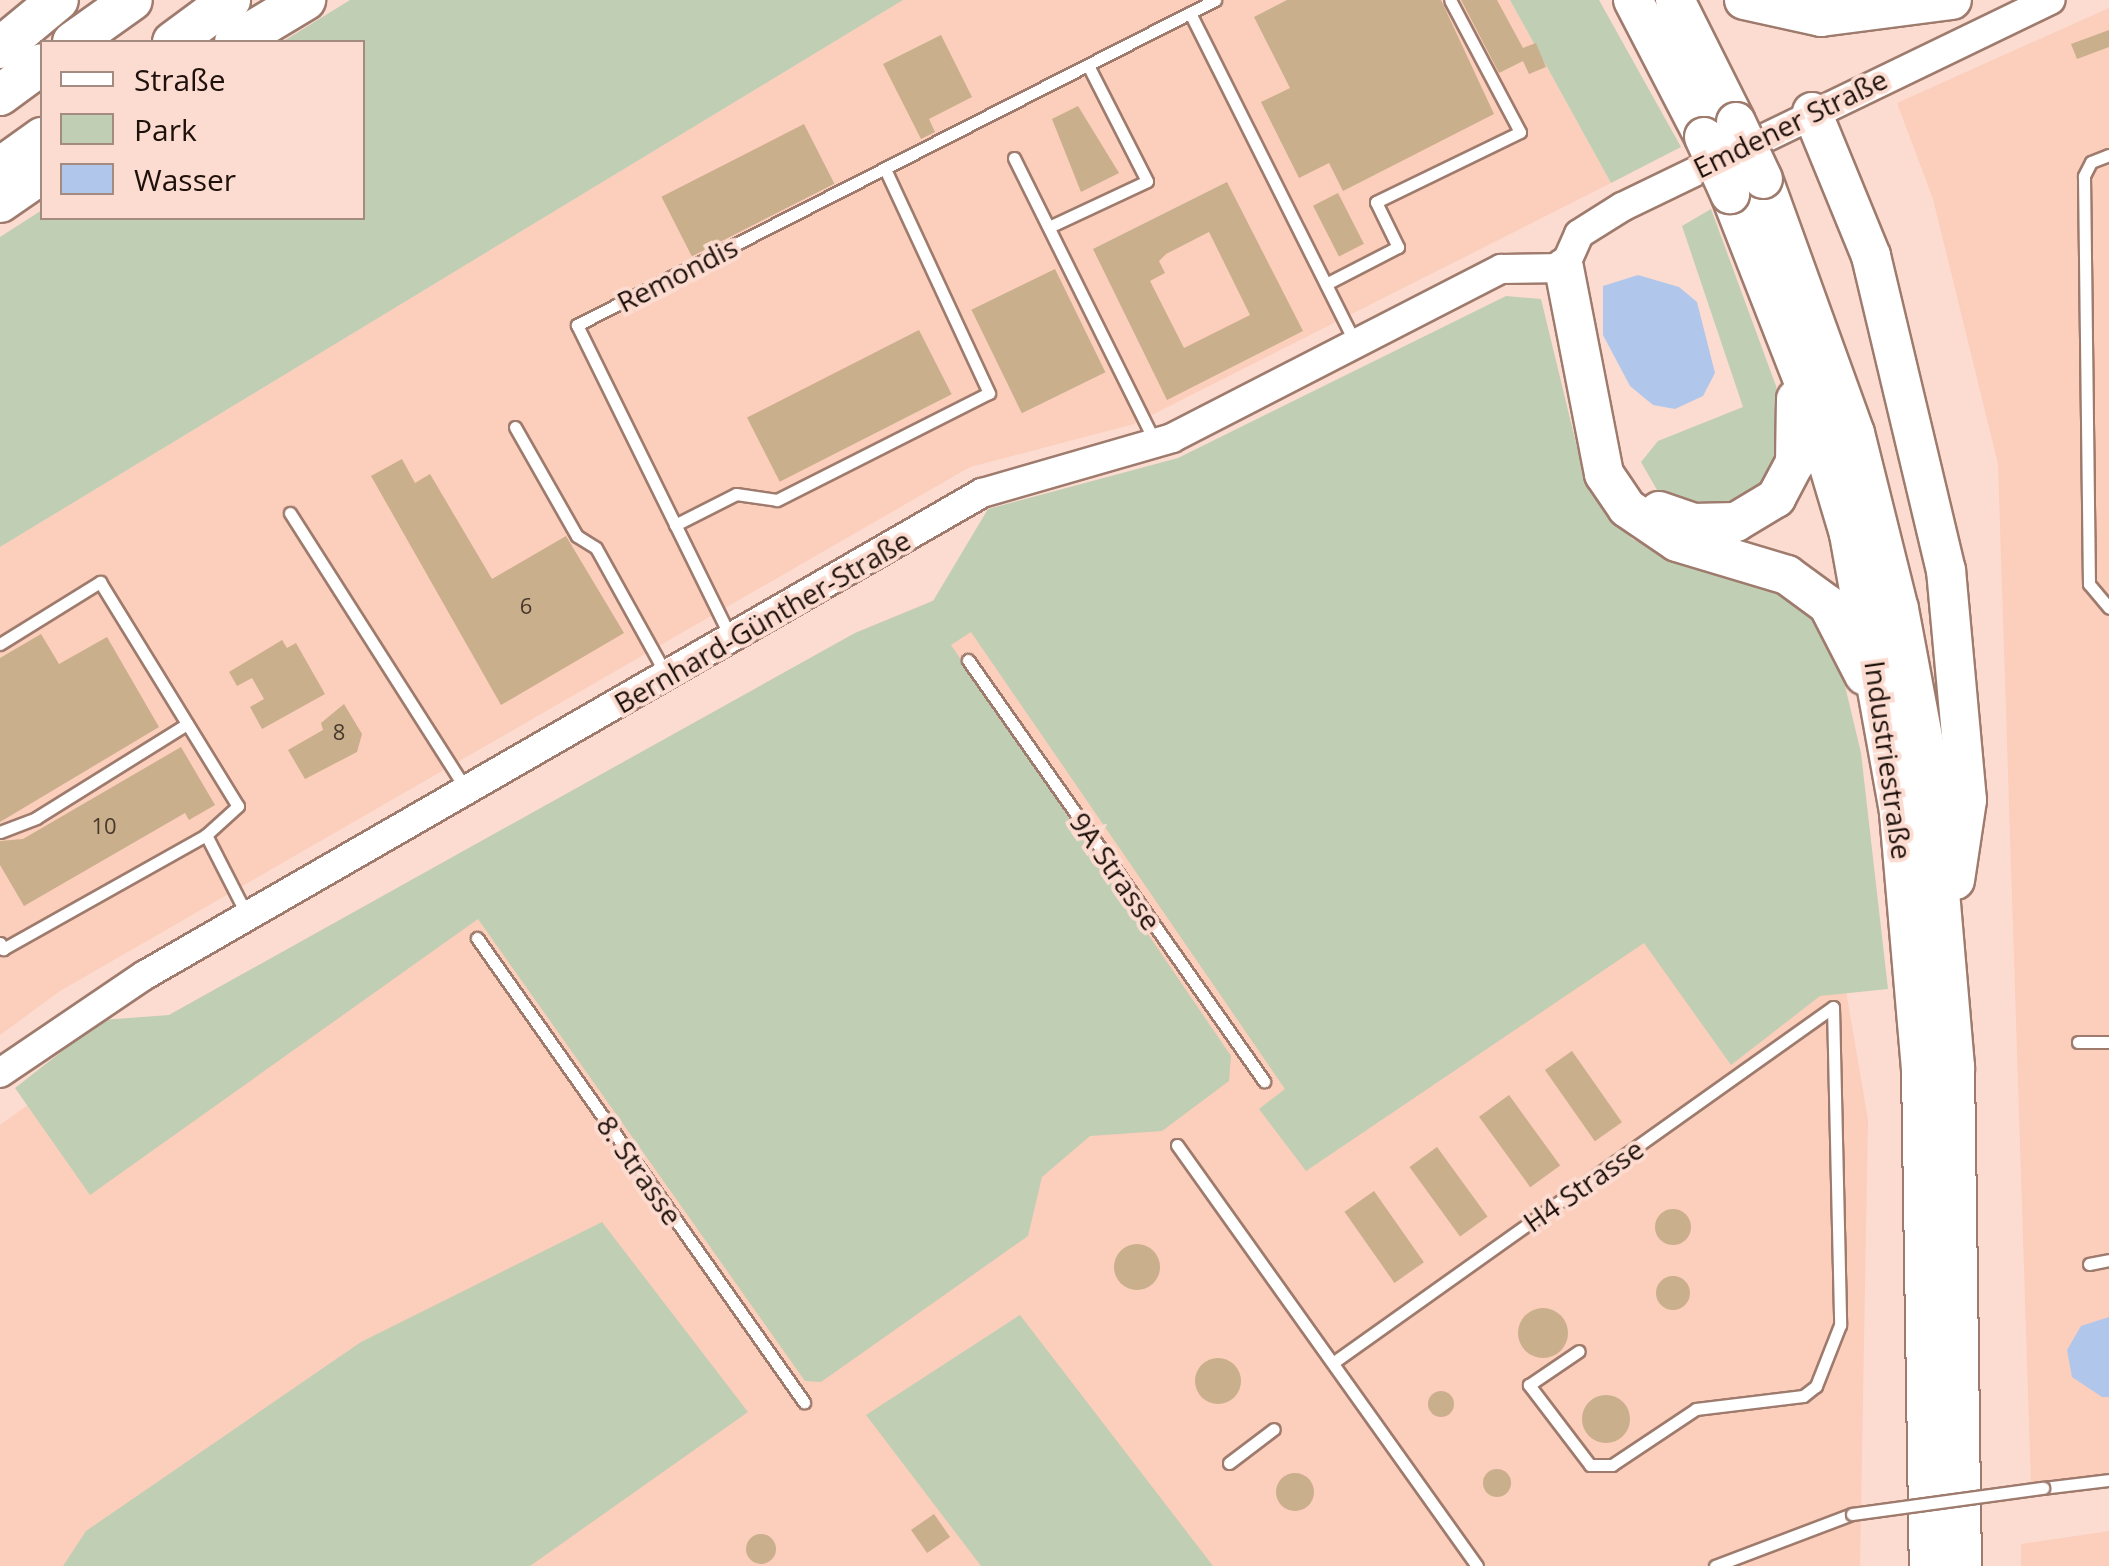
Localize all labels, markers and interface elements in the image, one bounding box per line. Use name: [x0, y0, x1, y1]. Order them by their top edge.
legend: [40, 40, 365, 220]
text: Straße: [134, 59, 226, 100]
street label: Emdener Straße: [1688, 62, 1892, 184]
text: Park: [134, 109, 197, 150]
text: Wasser: [134, 159, 236, 200]
street label: Remondis: [611, 229, 743, 319]
street label: Bernhard-Günther-Straße: [608, 522, 916, 720]
house number: 6: [520, 593, 532, 619]
street label: Industriestraße: [1858, 658, 1920, 862]
house number: 8: [333, 719, 345, 745]
street label: 9A Strasse: [1063, 806, 1169, 936]
house number: 10: [91, 813, 117, 839]
street label: 8. Strasse: [590, 1109, 690, 1231]
street label: H4 Strasse: [1517, 1131, 1649, 1239]

